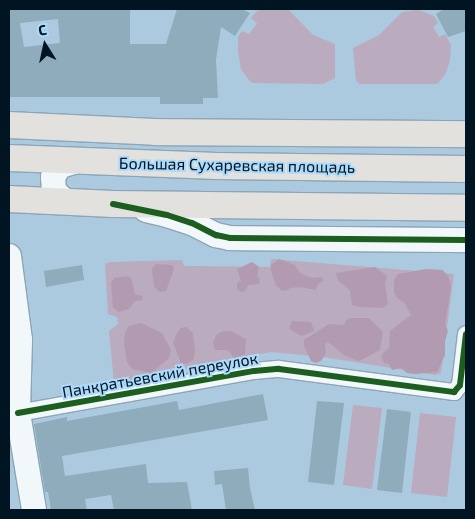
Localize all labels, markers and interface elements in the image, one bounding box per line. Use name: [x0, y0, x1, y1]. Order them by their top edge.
north arrow: [20, 20, 70, 70]
text: С: [37, 21, 48, 39]
street label: Большая Сухаревская площадь: [119, 153, 355, 177]
street label: Панкратьевский переулок: [61, 348, 259, 402]

